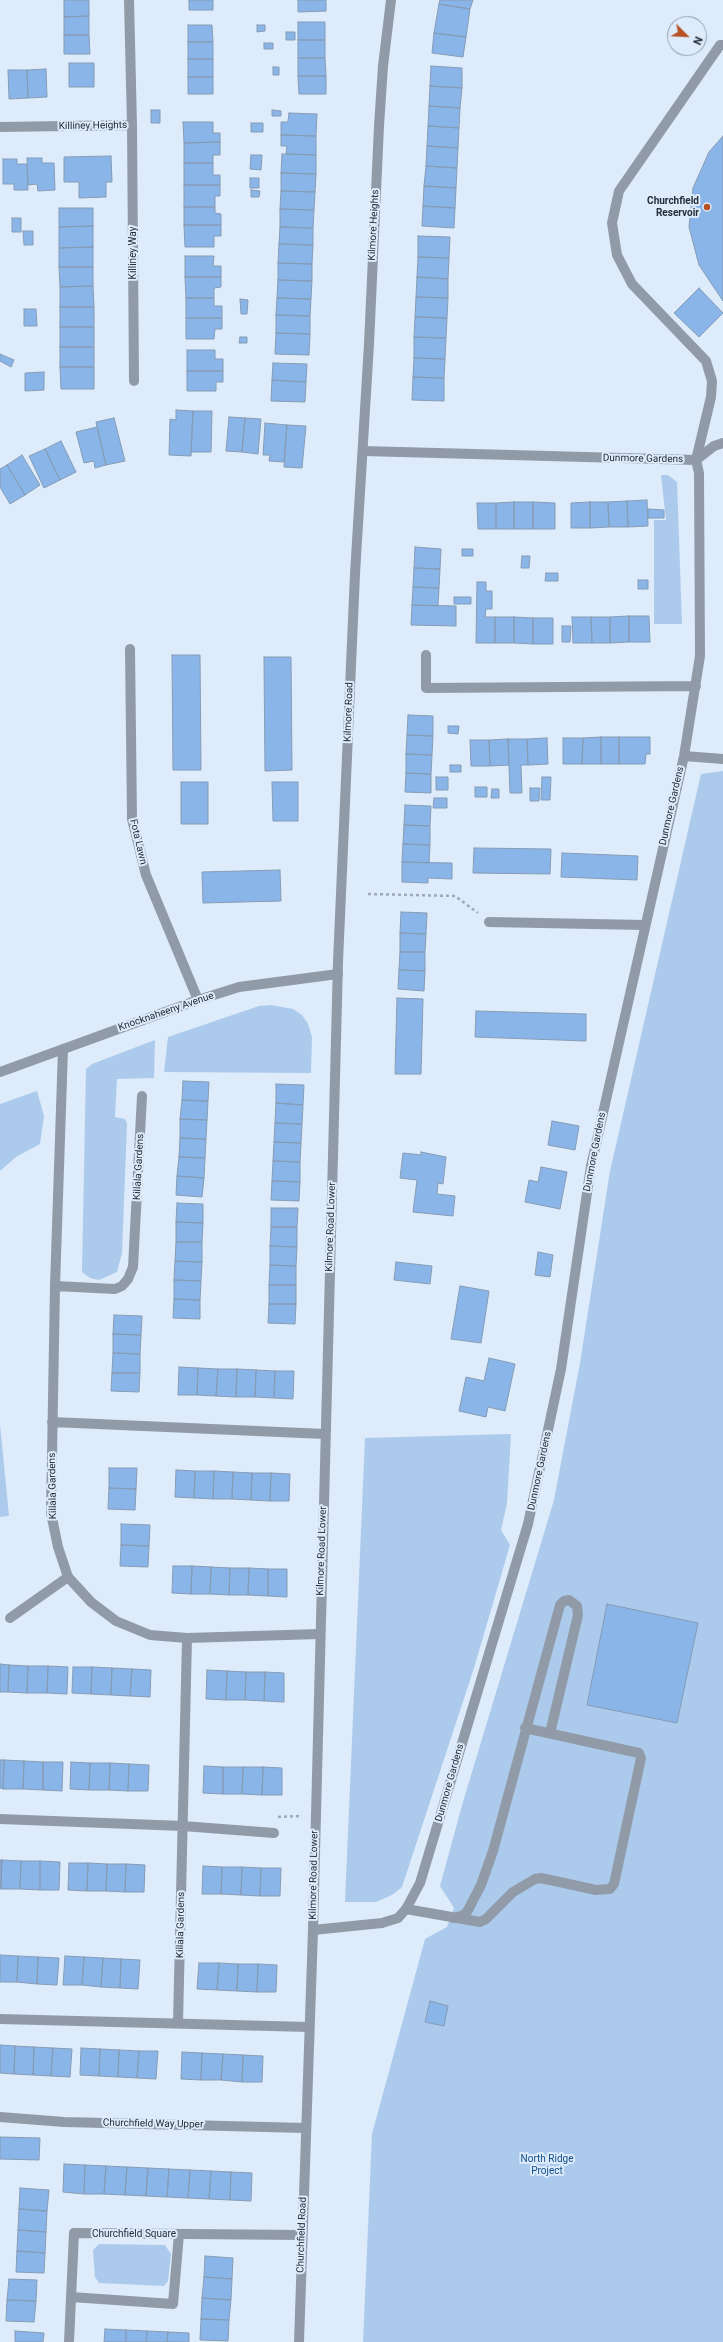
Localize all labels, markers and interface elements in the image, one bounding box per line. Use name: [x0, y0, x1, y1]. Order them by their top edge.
north arrow: [667, 16, 707, 56]
text: N: [690, 34, 705, 47]
street label: Killiney Heights: [59, 119, 127, 133]
street label: Kilmore Heights: [366, 189, 382, 261]
place label: Churchfield Reservoir: [647, 195, 699, 218]
marker: Churchfield Reservoir: [702, 202, 712, 212]
street label: Killiney Way: [127, 227, 139, 279]
street label: Dunmore Gardens: [603, 452, 683, 466]
street label: Kilmore Road: [342, 682, 356, 742]
street label: Dunmore Gardens: [657, 766, 687, 846]
street label: Fota Lawn: [127, 818, 149, 866]
street label: Knocknaheeny Avenue: [117, 990, 215, 1034]
street label: Dunmore Gardens: [581, 1111, 609, 1193]
street label: Killala Gardens: [131, 1133, 147, 1201]
street label: Kilmore Road Lower: [323, 1182, 339, 1272]
street label: Dunmore Gardens: [526, 1430, 554, 1512]
street label: Killala Gardens: [46, 1453, 60, 1519]
street label: Kilmore Road Lower: [314, 1506, 330, 1596]
street label: Dunmore Gardens: [433, 1743, 467, 1823]
street label: Kilmore Road Lower: [307, 1830, 321, 1920]
street label: Killala Gardens: [174, 1892, 188, 1958]
street label: Churchfield Way Upper: [103, 2117, 203, 2131]
park label: North Ridge Project: [521, 2153, 573, 2176]
street label: Churchfield Road: [295, 2197, 309, 2273]
street label: Churchfield Square: [92, 2228, 176, 2240]

